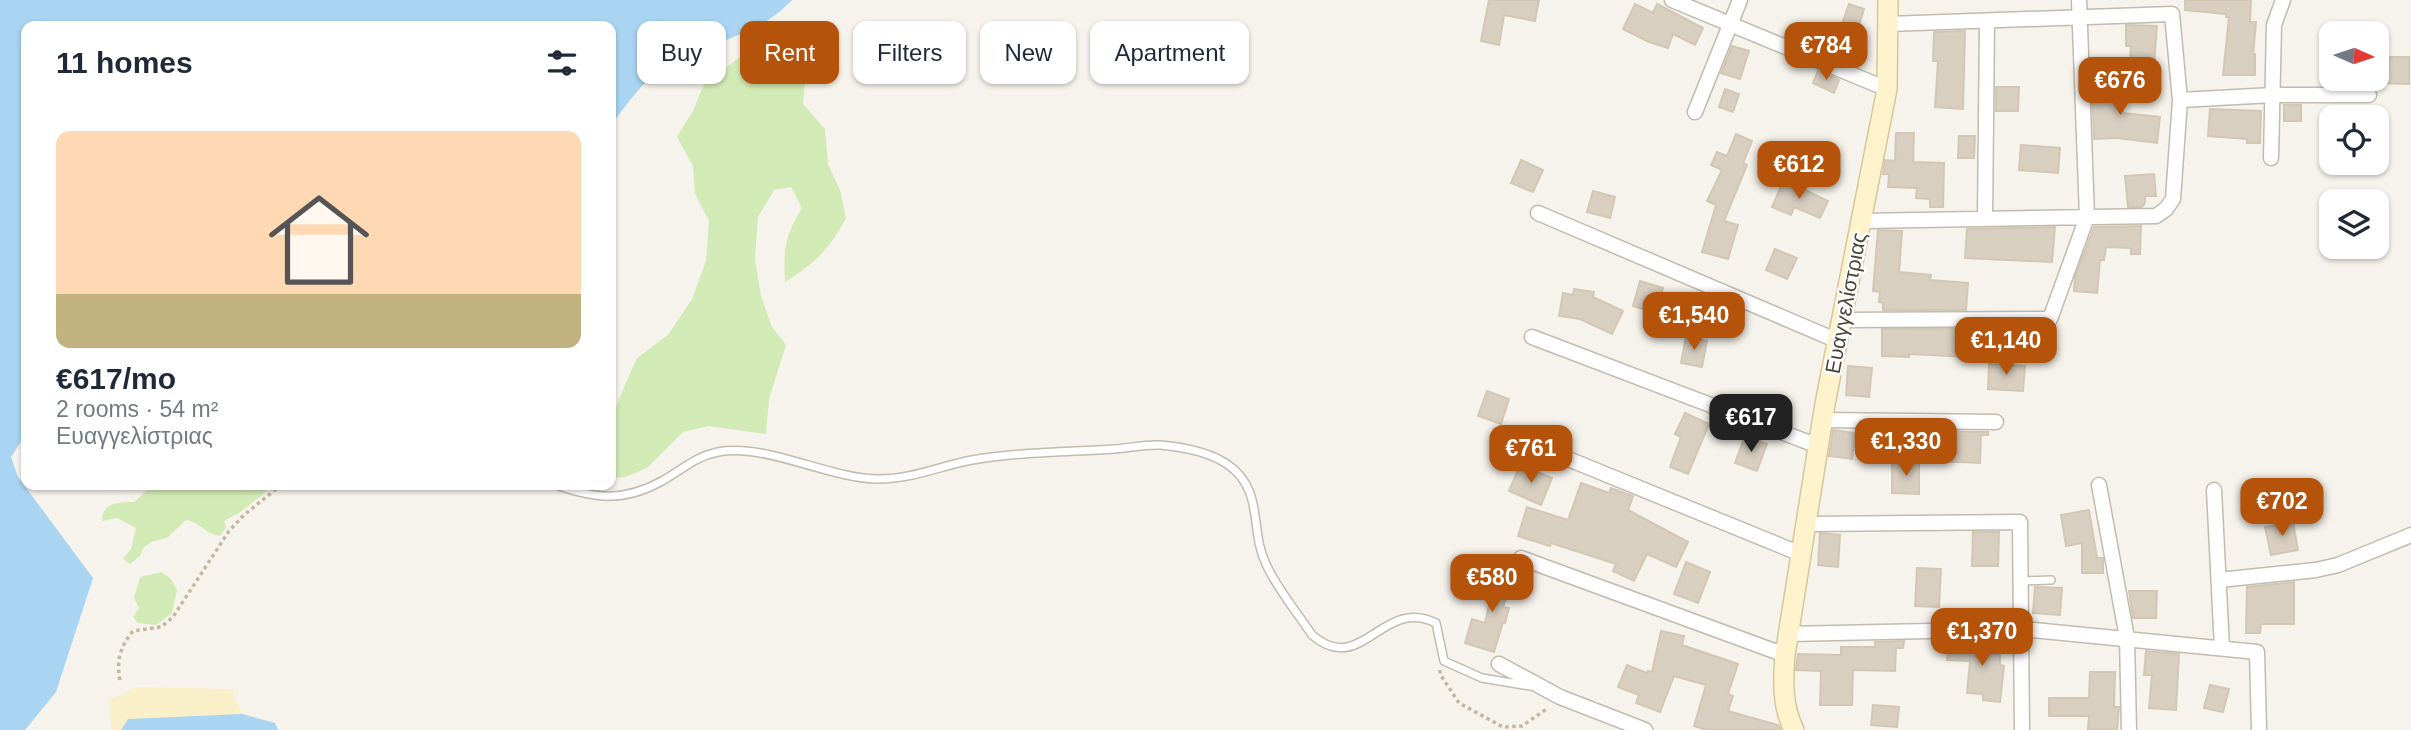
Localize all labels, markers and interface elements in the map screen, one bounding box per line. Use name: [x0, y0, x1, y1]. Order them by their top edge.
chip: Buy: [637, 21, 726, 84]
chip: Rent: [740, 21, 839, 84]
chip: Filters: [853, 21, 966, 84]
chip: New: [980, 21, 1076, 84]
chip: Apartment: [1090, 21, 1249, 84]
north arrow: [2319, 21, 2389, 91]
map controls: [2319, 21, 2389, 259]
pin: €784: [1785, 22, 1867, 82]
text: €784: [1800, 32, 1852, 58]
icon: filters: [543, 44, 581, 82]
text: 11 homes: [56, 46, 193, 79]
pin: €676: [2079, 58, 2161, 117]
text: €676: [2094, 67, 2146, 93]
button: locate: [2319, 105, 2389, 175]
pin: €612: [1758, 142, 1840, 201]
text: €612: [1773, 151, 1825, 177]
icon: home: [256, 177, 382, 303]
button: layers: [2319, 189, 2389, 259]
street label: Ευαγγελίστριας: [1821, 230, 1870, 375]
pin: €1,540: [1637, 292, 1751, 352]
text: €1,540: [1659, 302, 1729, 328]
pin: €1,140: [1949, 318, 2063, 377]
text: €1,140: [1971, 327, 2041, 353]
text: €617/mo: [56, 362, 176, 395]
pin: €617: [1710, 394, 1792, 454]
text: 2 rooms · 54 m²: [56, 396, 218, 422]
text: €617: [1725, 404, 1777, 430]
pin: €1,330: [1849, 419, 1963, 478]
text: Ευαγγελίστριας: [56, 423, 213, 449]
pin: €761: [1490, 426, 1572, 485]
text: €1,330: [1871, 428, 1941, 454]
text: €761: [1505, 435, 1557, 461]
pin: €702: [2241, 478, 2323, 538]
text: €702: [2256, 488, 2308, 514]
pin: €580: [1451, 554, 1533, 614]
text: €580: [1466, 564, 1518, 590]
pin: €1,370: [1925, 608, 2039, 668]
text: €1,370: [1947, 618, 2017, 644]

